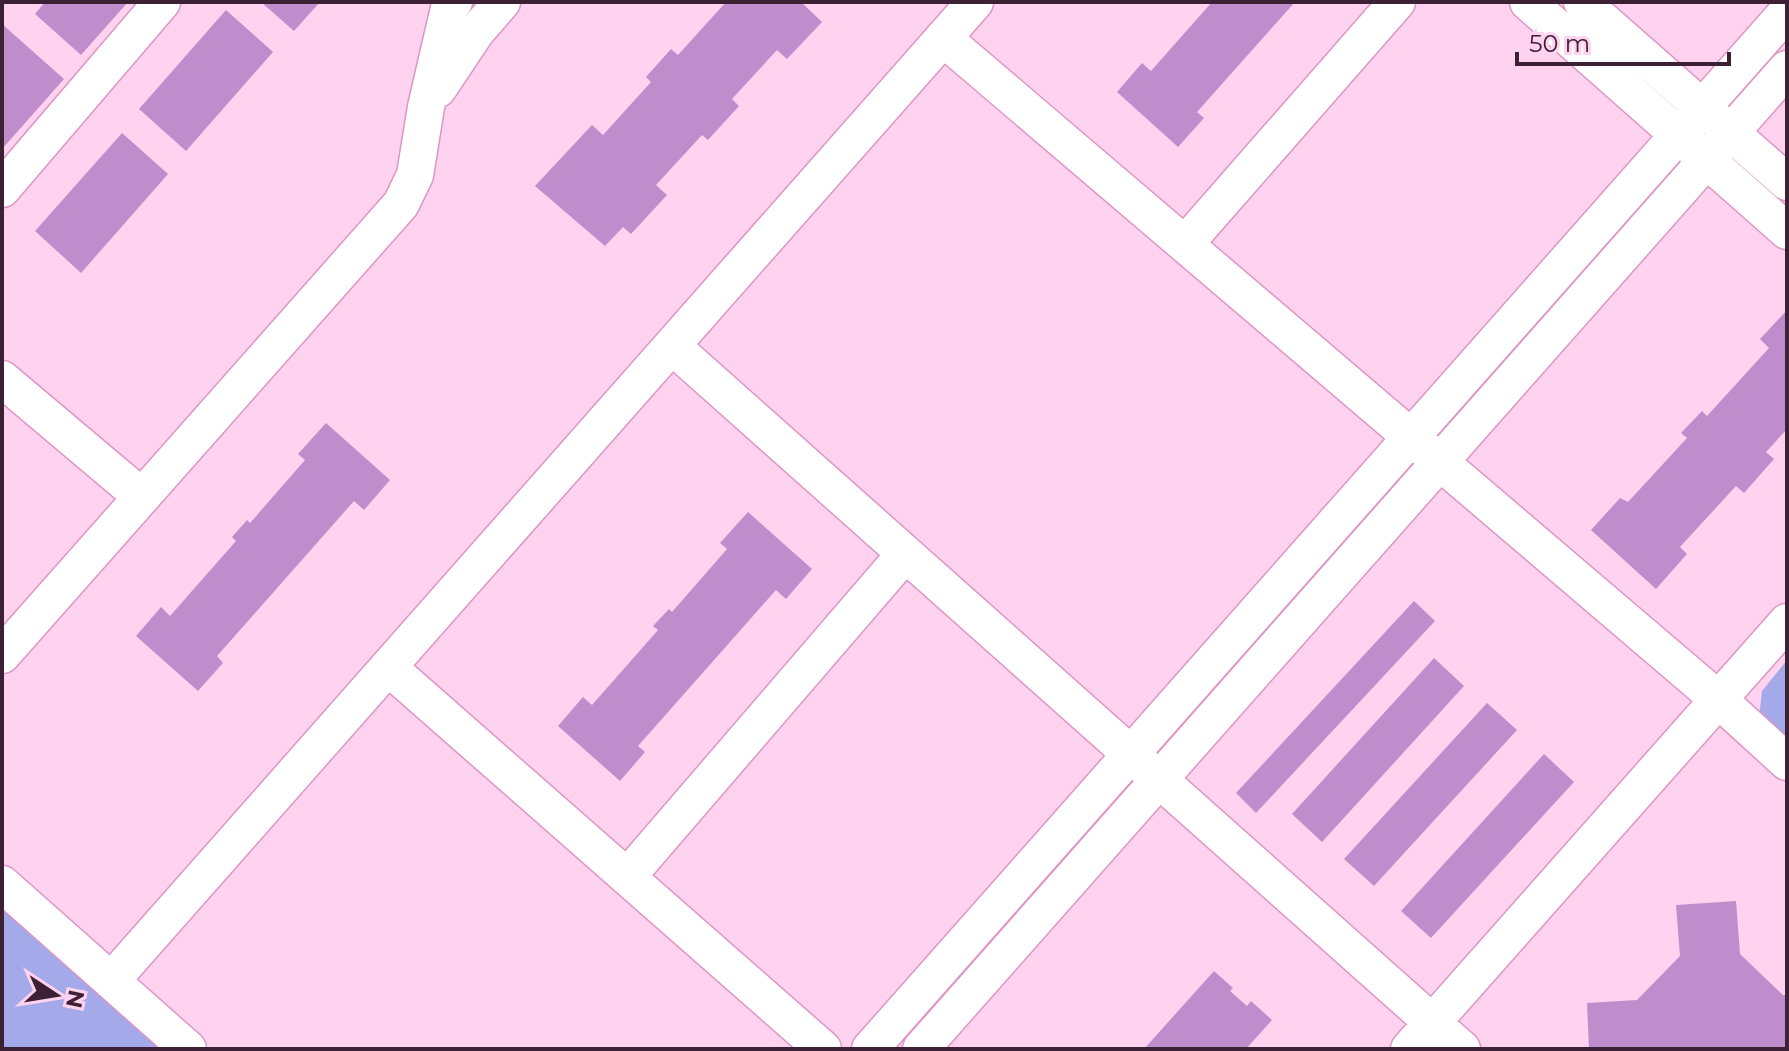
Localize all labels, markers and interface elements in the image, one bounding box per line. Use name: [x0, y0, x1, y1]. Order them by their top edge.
scale bar: [1517, 16, 1729, 66]
text: 50 m: [1529, 29, 1590, 58]
north arrow: [16, 955, 96, 1035]
text: N: [60, 988, 90, 1011]

